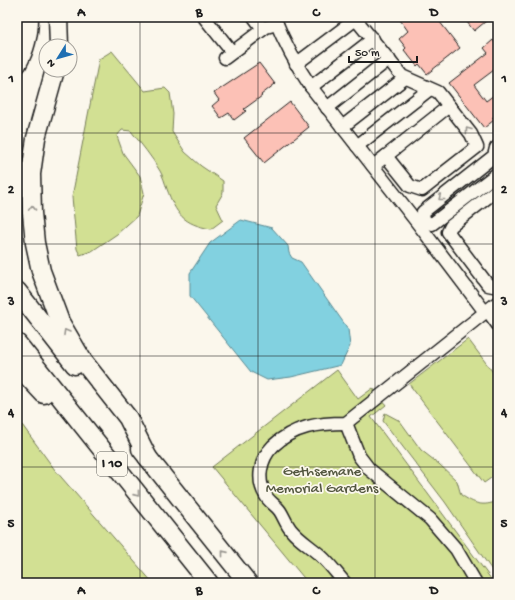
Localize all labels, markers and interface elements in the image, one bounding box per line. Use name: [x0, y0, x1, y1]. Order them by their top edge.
text: A: [76, 6, 86, 21]
text: B: [195, 6, 204, 21]
text: C: [311, 6, 321, 21]
text: D: [429, 6, 439, 21]
north arrow: [38, 38, 78, 78]
scale bar: [349, 38, 417, 64]
text: 50 m: [355, 47, 380, 61]
text: N: [45, 56, 59, 69]
text: 1: [7, 72, 14, 87]
text: 1: [500, 72, 507, 87]
one-way arrow: [466, 128, 473, 135]
text: 2: [8, 183, 15, 198]
text: 2: [501, 183, 508, 198]
one-way arrow: [439, 193, 446, 200]
one-way arrow: [28, 205, 36, 211]
text: 3: [7, 295, 15, 310]
text: 3: [500, 295, 508, 310]
one-way arrow: [64, 329, 71, 336]
text: 4: [7, 406, 15, 421]
text: 4: [500, 406, 508, 421]
road number: I 10: [97, 452, 127, 476]
park label: Gethsemane Memorial Gardens: [266, 463, 379, 498]
one-way arrow: [132, 490, 139, 497]
text: 5: [8, 517, 15, 532]
text: 5: [501, 517, 508, 532]
one-way arrow: [221, 550, 228, 557]
text: A: [76, 584, 86, 599]
text: B: [195, 584, 204, 599]
text: C: [311, 584, 321, 599]
text: D: [429, 584, 439, 599]

